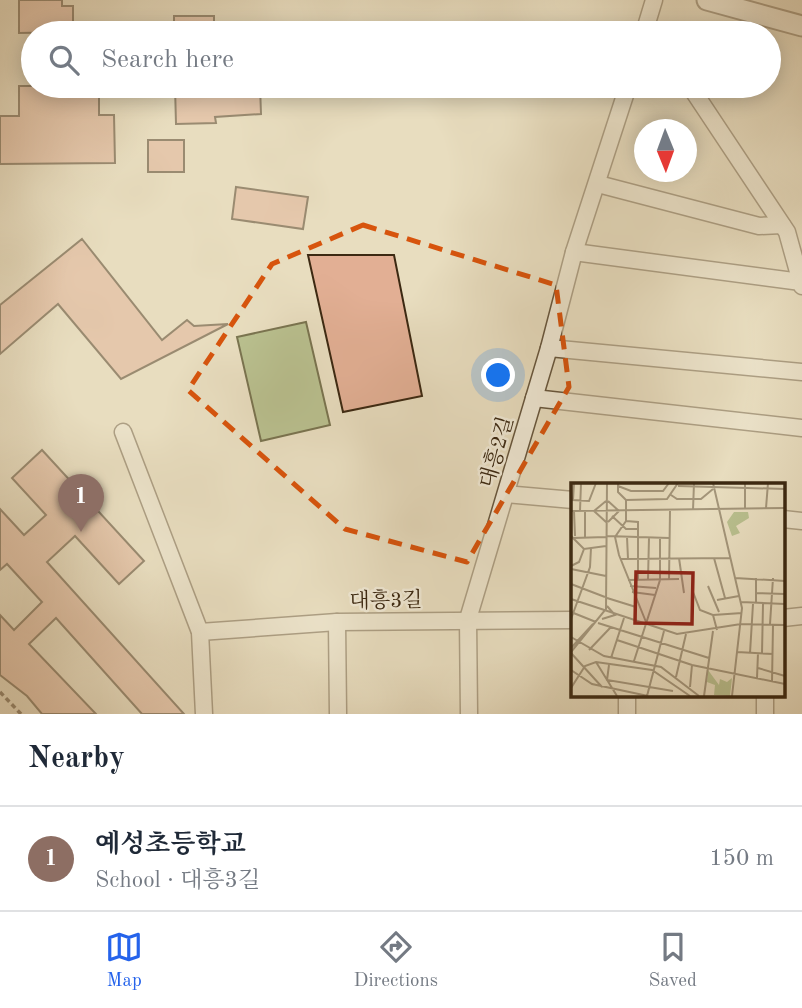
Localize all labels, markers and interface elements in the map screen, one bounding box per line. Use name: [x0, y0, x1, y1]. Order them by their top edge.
search box: [21, 21, 781, 98]
icon: search: [45, 41, 83, 79]
text: Search here: [101, 47, 234, 73]
north arrow: [634, 119, 697, 182]
your location: [481, 358, 515, 392]
street label: 대흥2길: [474, 414, 518, 490]
pin: 1: [58, 474, 104, 532]
inset map: [571, 483, 784, 696]
street label: 대흥3길: [349, 587, 423, 613]
text: Nearby: [28, 744, 125, 774]
text: 예성초등학교: [95, 832, 246, 858]
text: 1: [44, 847, 58, 870]
text: 150 m: [709, 847, 774, 870]
text: School · 대흥3길: [95, 869, 260, 892]
tab: Map: [105, 928, 143, 993]
tab: Directions: [354, 928, 438, 993]
tab: Saved: [648, 928, 697, 993]

